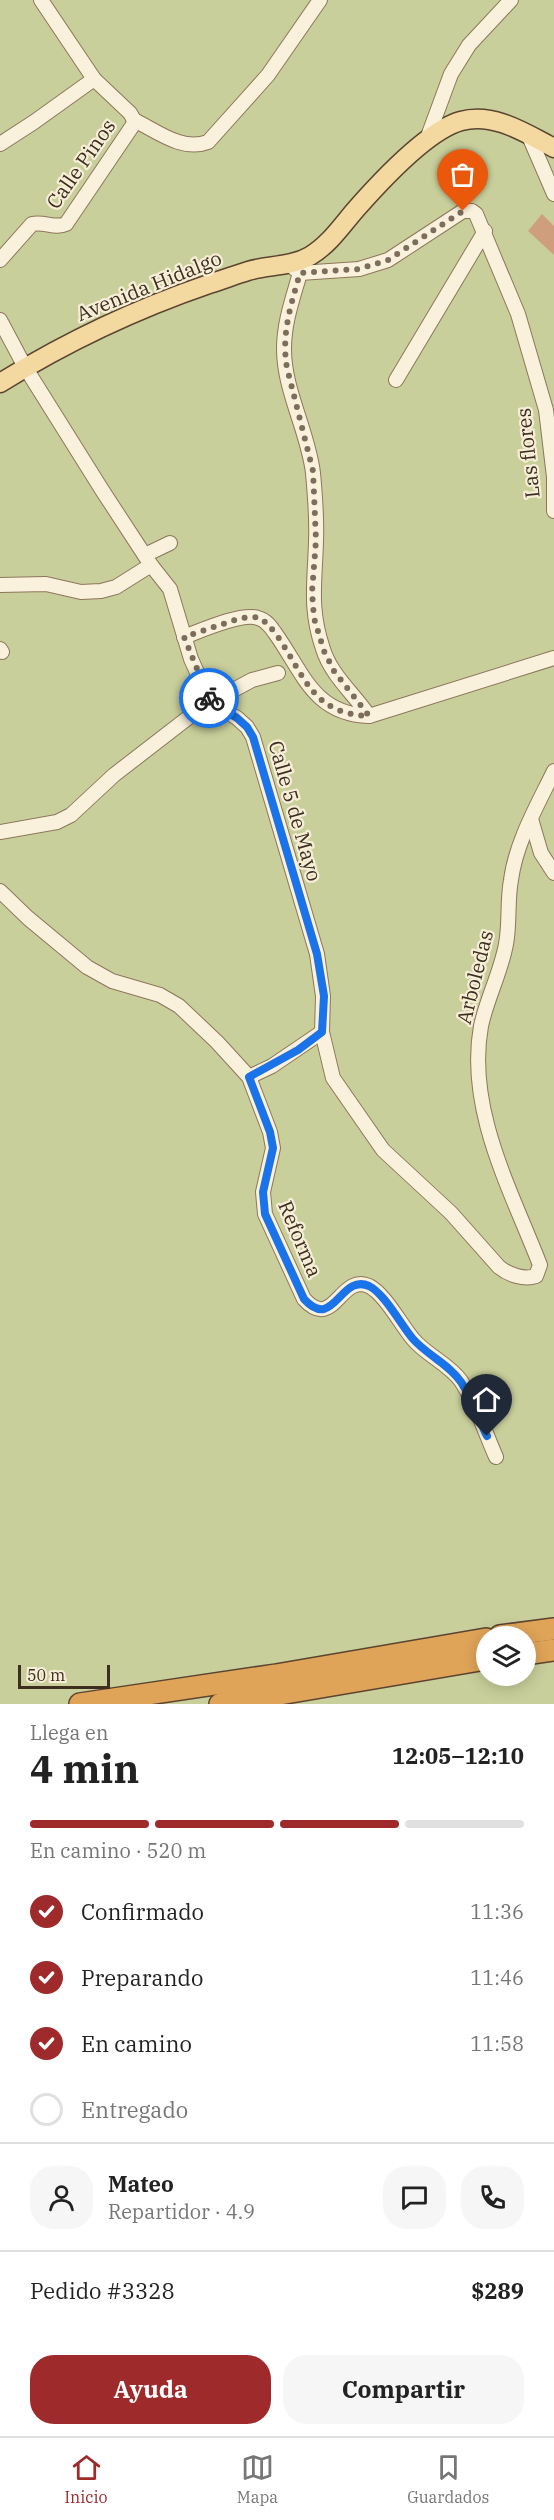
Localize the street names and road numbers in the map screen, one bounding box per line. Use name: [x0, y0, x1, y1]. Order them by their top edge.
street label: Calle Pinos: [40, 114, 121, 214]
street label: Avenida Hidalgo: [72, 244, 225, 327]
street label: Las flores: [509, 407, 546, 499]
street label: Calle 5 de Mayo: [263, 737, 328, 884]
street label: Arboledas: [450, 927, 499, 1027]
street label: Reforma: [272, 1196, 329, 1281]

